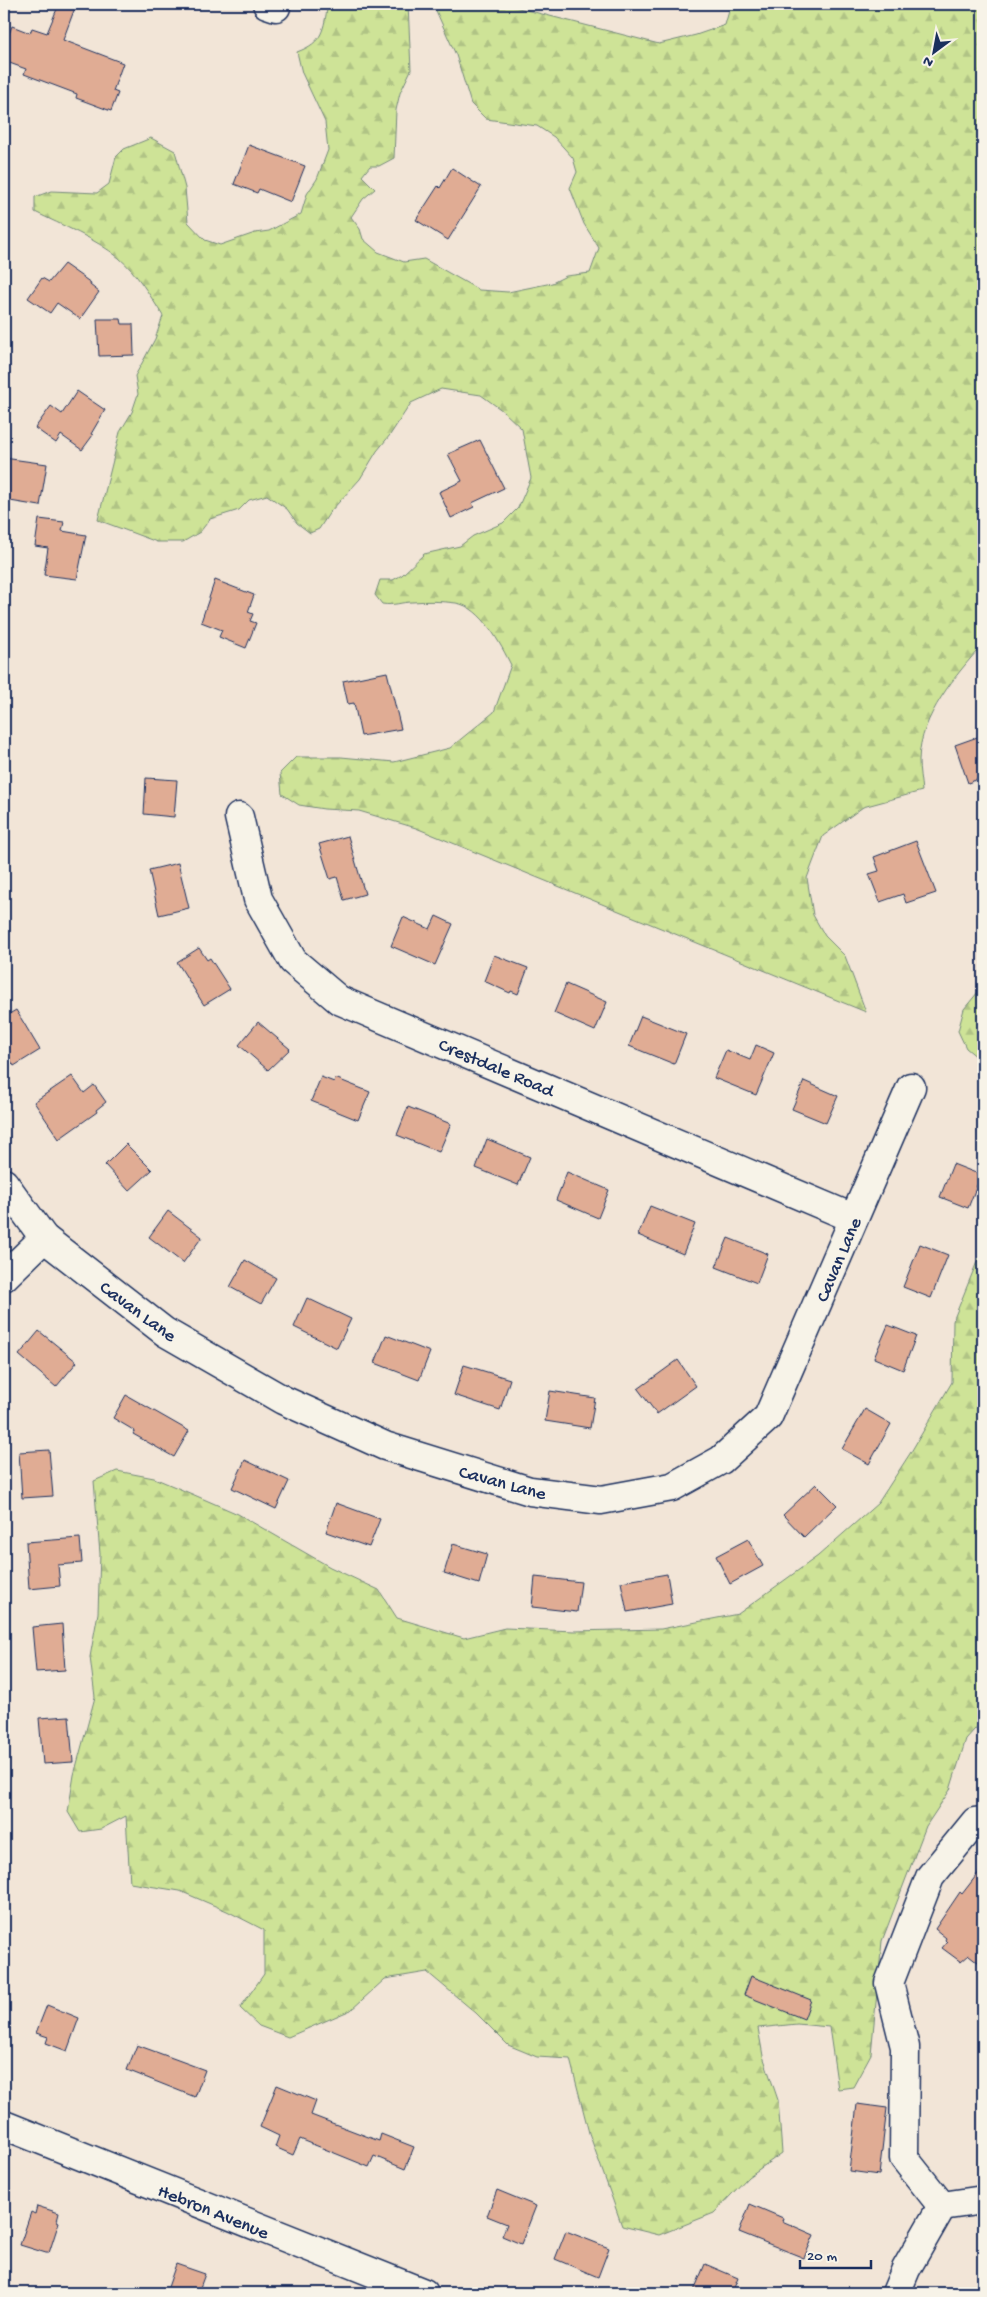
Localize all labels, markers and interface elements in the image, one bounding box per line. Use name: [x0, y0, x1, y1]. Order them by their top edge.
north arrow: [910, 28, 960, 78]
text: N: [920, 51, 937, 71]
street label: Crestdale Road: [434, 1035, 559, 1105]
street label: Cavan Lane: [812, 1214, 868, 1306]
street label: Cavan Lane: [94, 1277, 180, 1349]
street label: Cavan Lane: [456, 1462, 549, 1507]
street label: Hebron Avenue: [154, 2180, 272, 2246]
scale bar: [800, 2237, 871, 2269]
text: 20 m: [807, 2248, 837, 2266]

